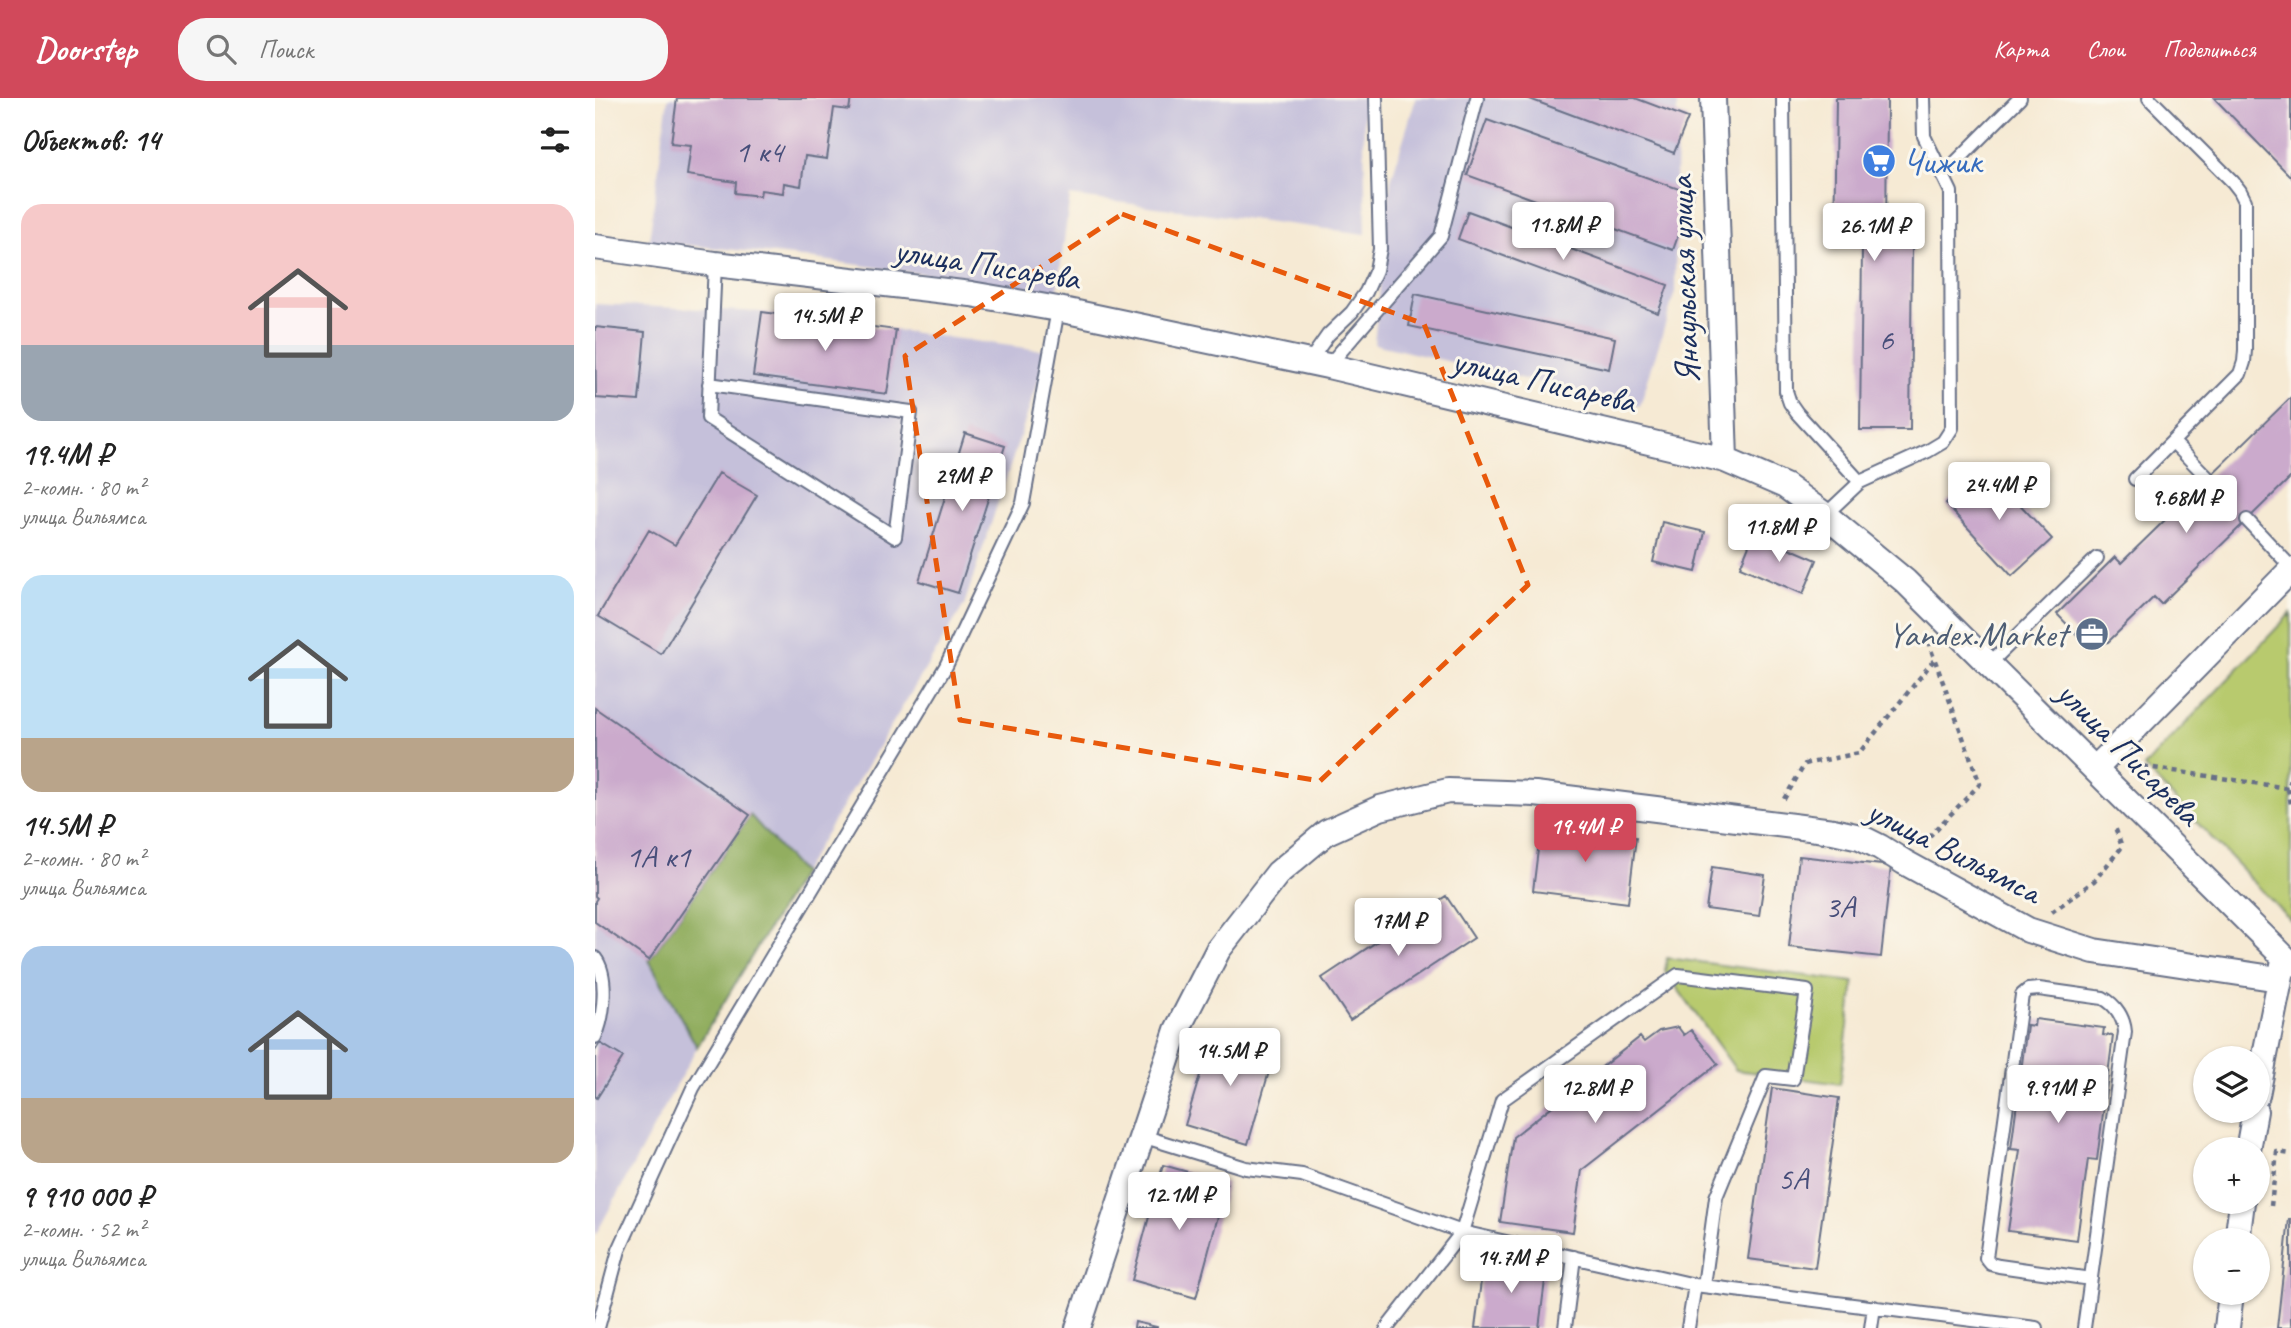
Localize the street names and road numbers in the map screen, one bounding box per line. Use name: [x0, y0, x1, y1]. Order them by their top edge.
street label: Янаульская улица: [1658, 172, 1710, 385]
street label: улица Писарева: [889, 227, 1085, 301]
street label: улица Писарева: [1446, 338, 1643, 425]
street label: улица Писарева: [2046, 670, 2213, 837]
street label: улица Вильямса: [1858, 787, 2051, 915]

